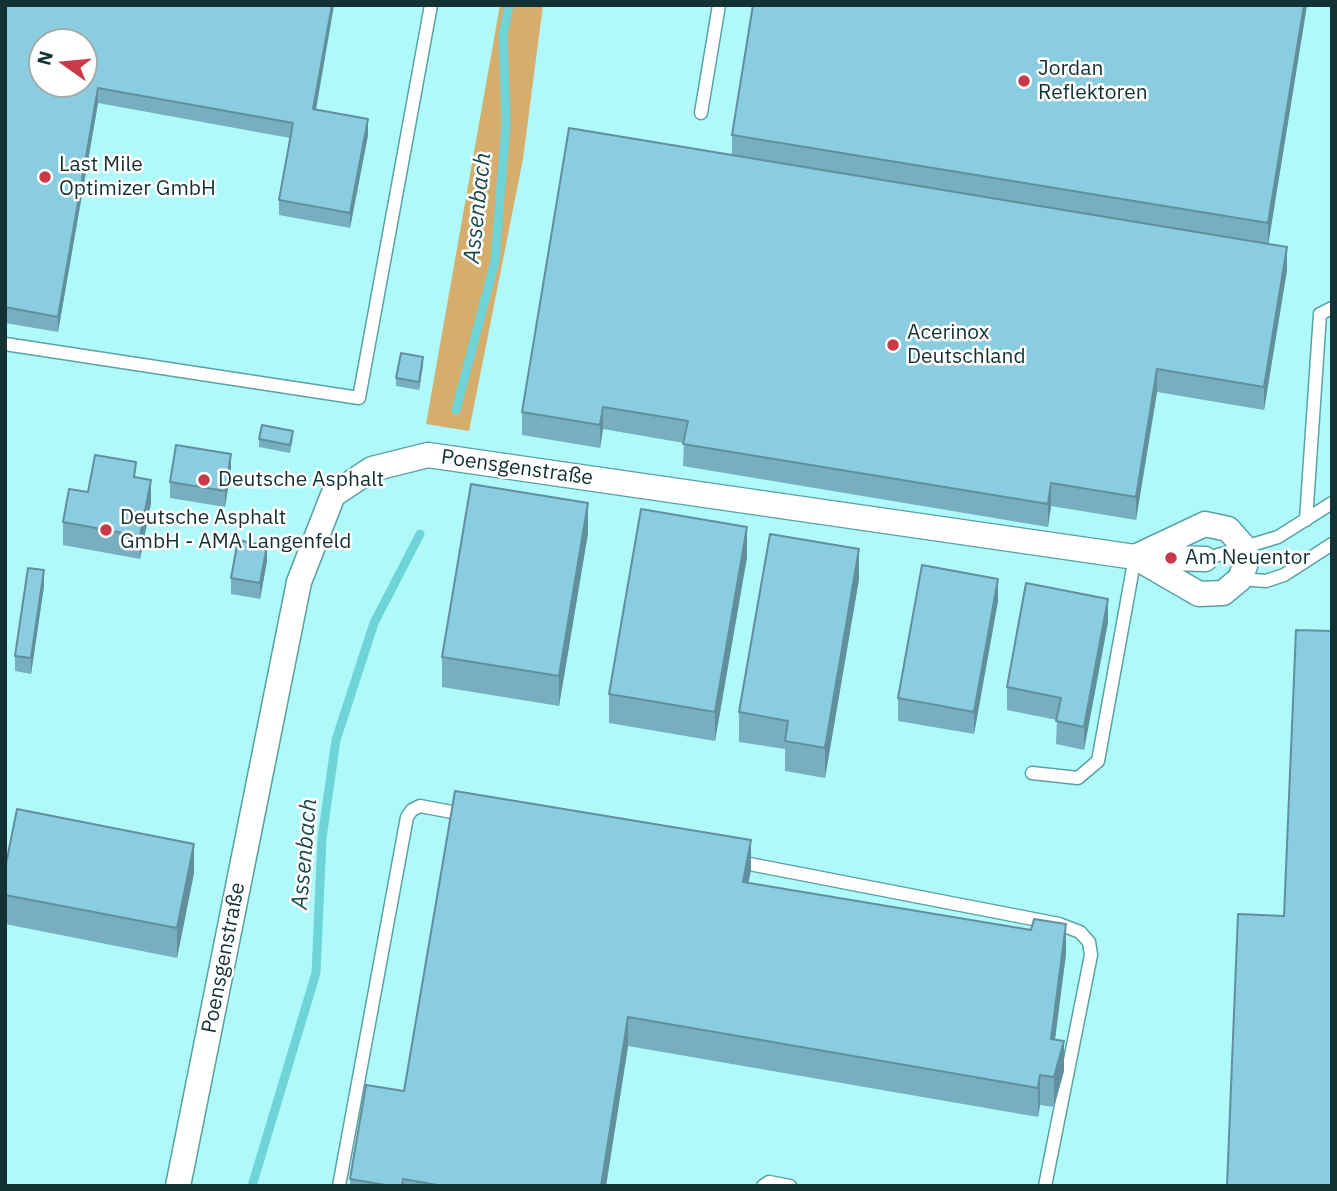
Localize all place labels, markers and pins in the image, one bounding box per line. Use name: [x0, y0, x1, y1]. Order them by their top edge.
place label: Jordan Reflektoren: [1038, 56, 1148, 106]
marker: Jordan Reflektoren: [1016, 73, 1032, 89]
place label: Last Mile Optimizer GmbH: [59, 152, 216, 202]
marker: Last Mile Optimizer GmbH: [37, 169, 53, 185]
place label: Acerinox Deutschland: [907, 320, 1026, 370]
marker: Acerinox Deutschland: [885, 337, 901, 353]
place label: Deutsche Asphalt: [218, 467, 384, 493]
marker: Deutsche Asphalt: [196, 472, 212, 488]
place label: Deutsche Asphalt GmbH - AMA Langenfeld: [120, 505, 351, 555]
marker: Deutsche Asphalt GmbH - AMA Langenfeld: [98, 522, 114, 538]
place label: Am Neuentor: [1185, 545, 1310, 571]
marker: Am Neuentor: [1163, 550, 1179, 566]

